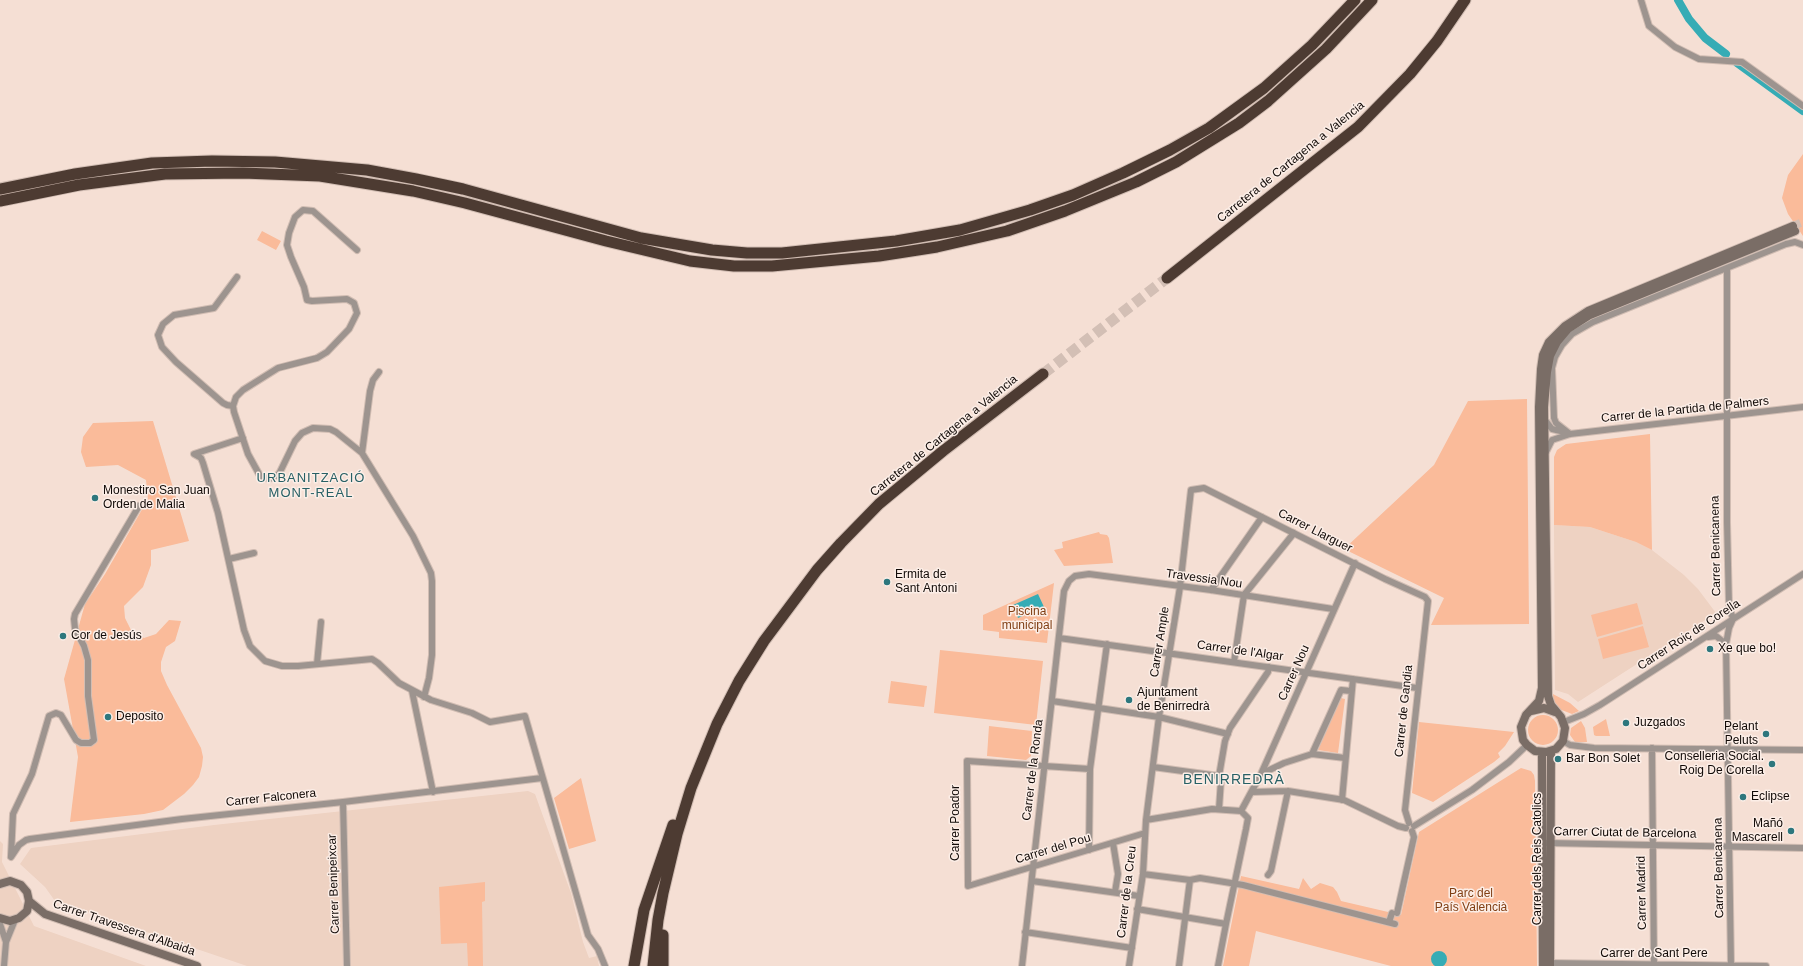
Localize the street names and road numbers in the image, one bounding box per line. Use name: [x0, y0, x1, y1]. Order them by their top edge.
street label: Carretera de Cartagena a Valencia: [1214, 98, 1368, 226]
street label: Carretera de Cartagena a Valencia: [867, 372, 1021, 500]
street label: Carrer de la Partida de Palmers: [1600, 394, 1770, 426]
street label: Carrer Benicanena: [1708, 496, 1724, 596]
street label: Carrer Llarguer: [1275, 506, 1355, 556]
street label: Travessia Nou: [1165, 567, 1243, 591]
street label: Carrer Roiç de Corella: [1635, 596, 1743, 674]
street label: Carrer Ample: [1147, 606, 1173, 678]
street label: Carrer de l'Algar: [1196, 638, 1284, 664]
street label: Carrer Nou: [1275, 643, 1313, 703]
street label: Carrer de Gandia: [1392, 664, 1416, 758]
street label: Carrer de la Ronda: [1020, 718, 1046, 822]
street label: Carrer Poador: [949, 785, 963, 861]
street label: Carrer Falconera: [225, 786, 317, 810]
street label: Carrer dels Reis Catolics: [1531, 793, 1545, 925]
street label: Carrer Benicanena: [1711, 818, 1727, 918]
street label: Carrer Ciutat de Barcelona: [1554, 825, 1696, 841]
street label: Carrer del Pou: [1014, 831, 1092, 867]
street label: Carrer Benipeixcar: [325, 834, 343, 934]
street label: Carrer de la Creu: [1114, 845, 1140, 939]
street label: Carrer Madrid: [1634, 856, 1650, 930]
street label: Carrer Travessera d'Albaida: [51, 897, 197, 959]
street label: Carrer de Sant Pere: [1600, 947, 1708, 961]

